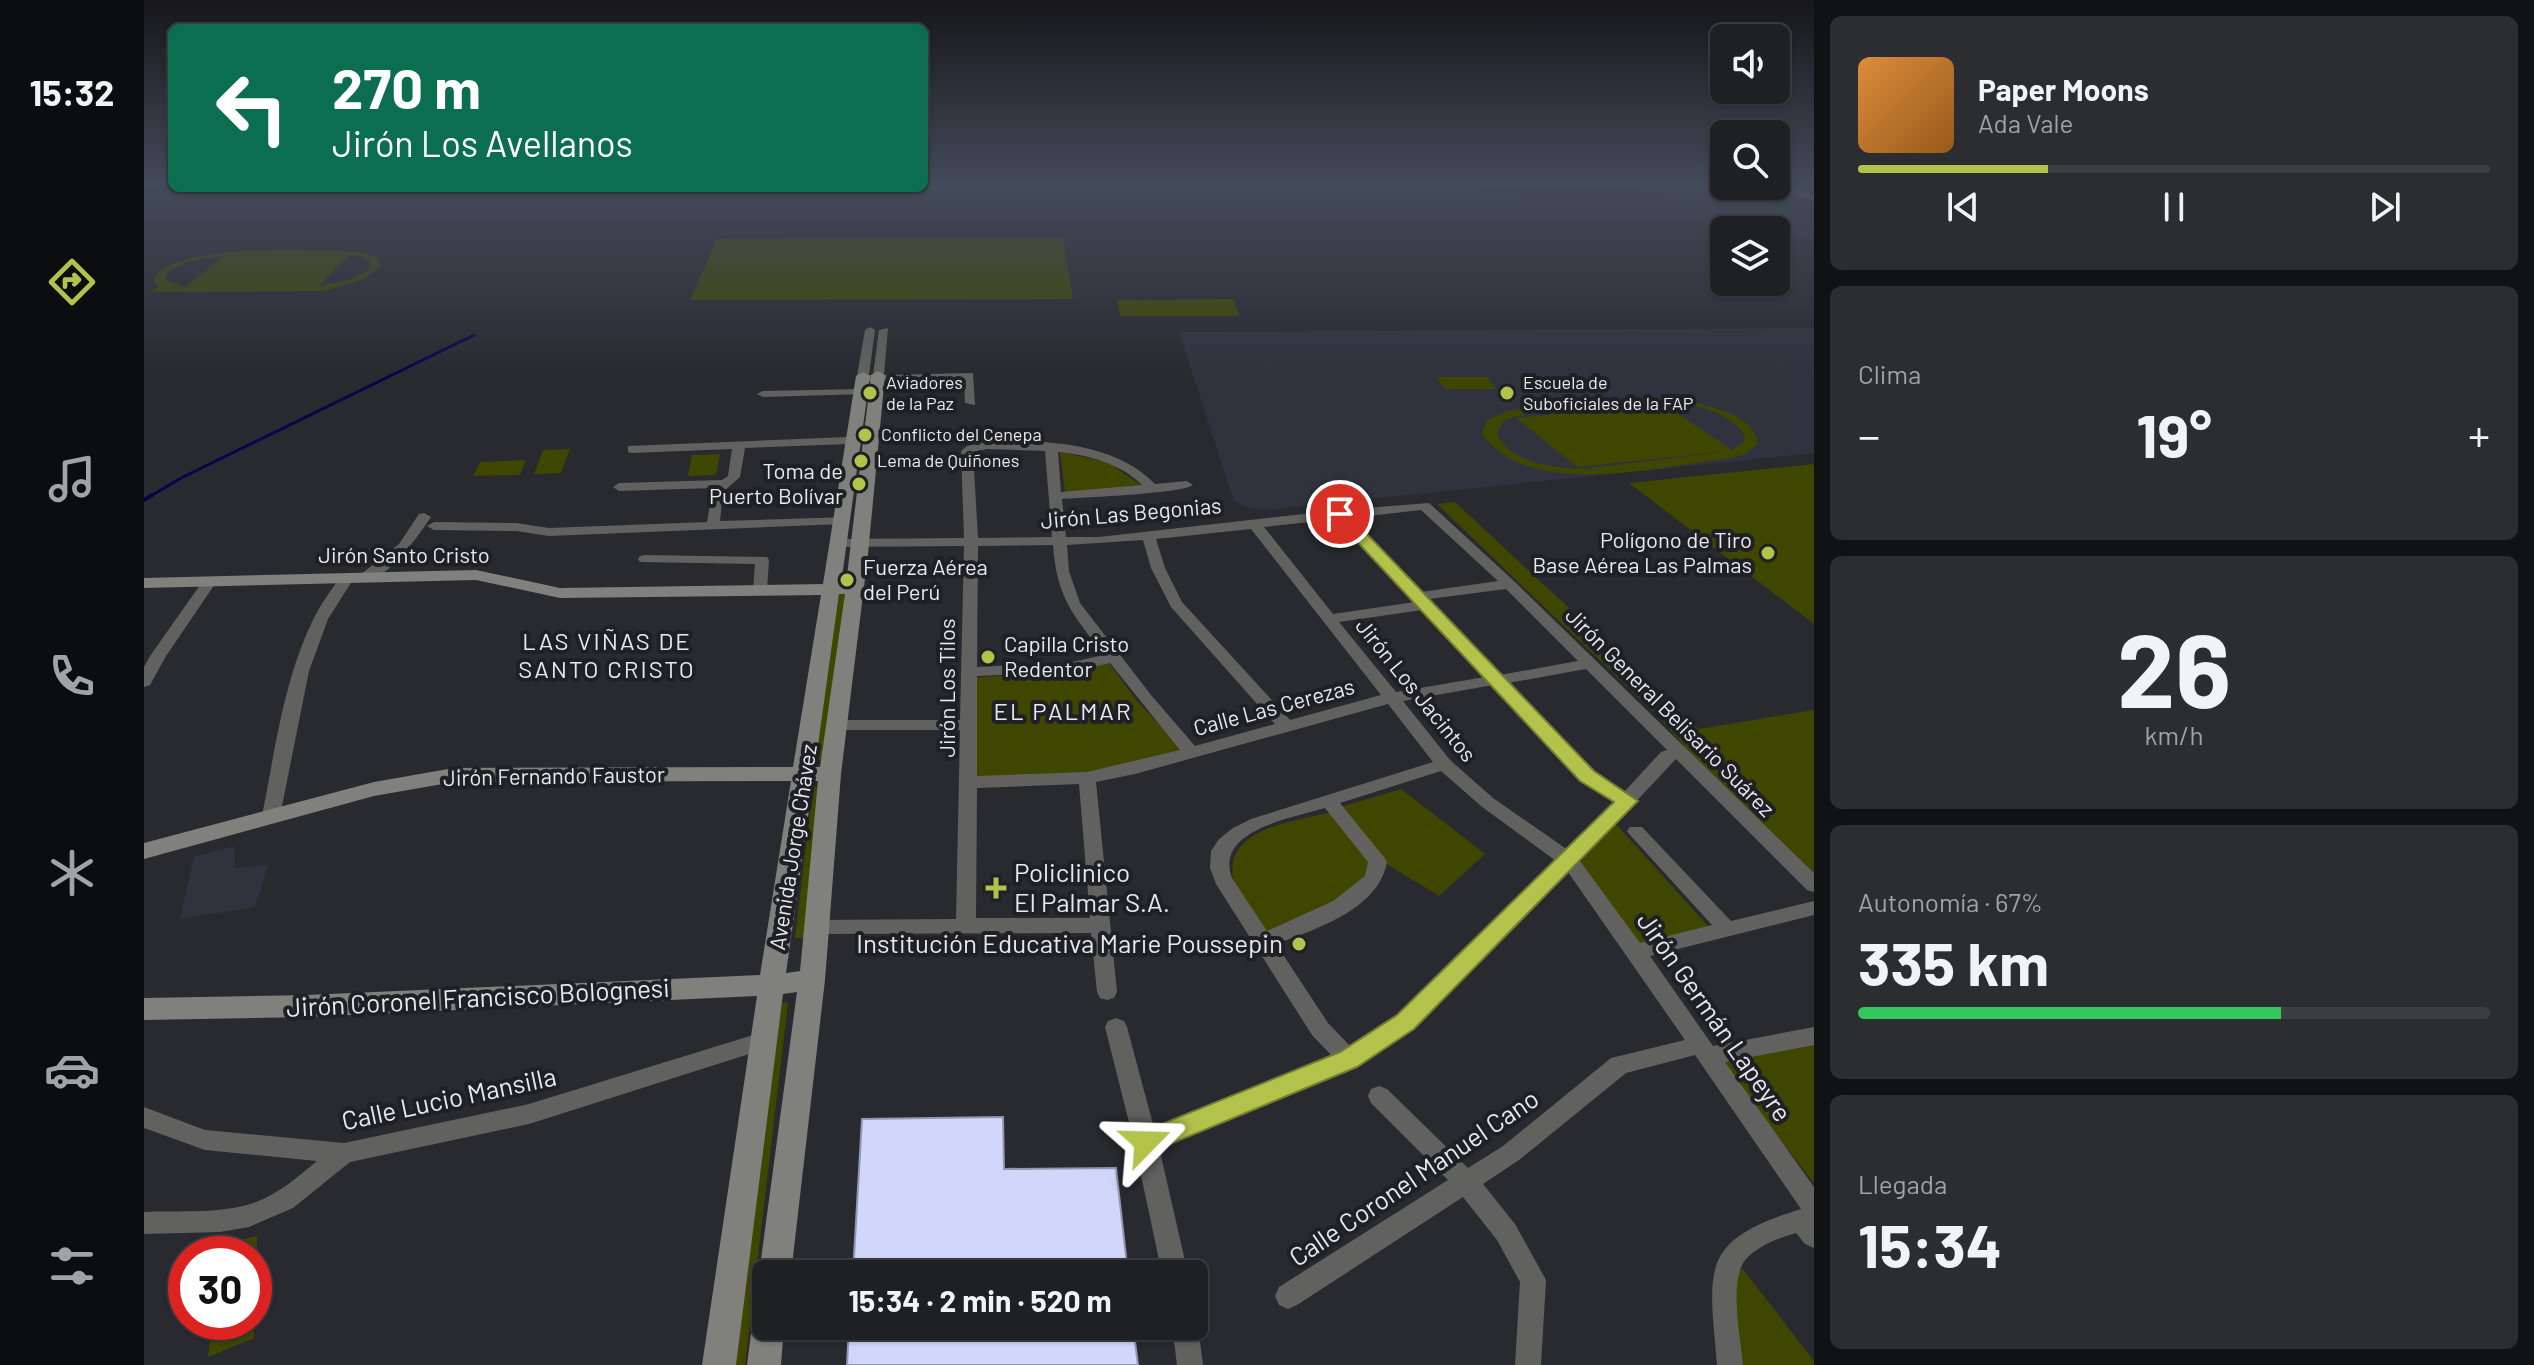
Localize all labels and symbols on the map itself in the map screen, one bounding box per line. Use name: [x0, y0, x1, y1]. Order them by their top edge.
place label: Aviadores de la Paz: [886, 371, 963, 414]
place label: Escuela de Suboficiales de la FAP: [1523, 371, 1694, 414]
marker: Aviadores de la Paz: [861, 384, 879, 402]
marker: Escuela de Suboficiales de la FAP: [1498, 384, 1516, 402]
place label: Conflicto del Cenepa: [881, 423, 1042, 445]
marker: Conflicto del Cenepa: [856, 426, 874, 444]
place label: Lema de Quiñones: [877, 449, 1019, 471]
marker: Lema de Quiñones: [852, 452, 870, 470]
place label: Toma de Puerto Bolívar: [709, 457, 843, 508]
marker: Toma de Puerto Bolívar: [850, 475, 868, 493]
pin: [1306, 480, 1374, 548]
street label: Jirón Las Begonias: [1039, 491, 1222, 533]
place label: Polígono de Tiro Base Aérea Las Palmas: [1532, 526, 1752, 577]
street label: Jirón Santo Cristo: [318, 541, 490, 567]
marker: Polígono de Tiro Base Aérea Las Palmas: [1759, 544, 1777, 562]
place label: Fuerza Aérea del Perú: [863, 553, 988, 604]
marker: Fuerza Aérea del Perú: [838, 571, 856, 589]
street label: Jirón General Belisario Suárez: [1561, 601, 1781, 821]
street label: Jirón Los Jacintos: [1351, 612, 1483, 766]
street label: Jirón Los Tilos: [933, 618, 959, 758]
district label: LAS VIÑAS DE SANTO CRISTO: [518, 626, 696, 683]
place label: Capilla Cristo Redentor: [1004, 630, 1129, 681]
marker: Capilla Cristo Redentor: [979, 648, 997, 666]
street label: Calle Las Cerezas: [1190, 672, 1357, 740]
district label: EL PALMAR: [993, 696, 1133, 725]
street label: Avenida Jorge Chávez: [763, 742, 821, 952]
street label: Jirón Fernando Faustor: [443, 760, 665, 790]
place label: Policlinico El Palmar S.A.: [1014, 856, 1170, 917]
marker: Policlinico El Palmar S.A.: [985, 877, 1007, 899]
street label: Jirón Germán Lapeyre: [1631, 906, 1799, 1127]
place label: Institución Educativa Marie Poussepin: [856, 927, 1283, 958]
marker: Institución Educativa Marie Poussepin: [1290, 935, 1308, 953]
street label: Jirón Coronel Francisco Bolognesi: [285, 971, 670, 1022]
street label: Calle Lucio Mansilla: [339, 1060, 559, 1135]
street label: Calle Coronel Manuel Cano: [1283, 1082, 1544, 1272]
position arrow: [1104, 1100, 1188, 1184]
speed limit sign: 30: [168, 1236, 272, 1340]

